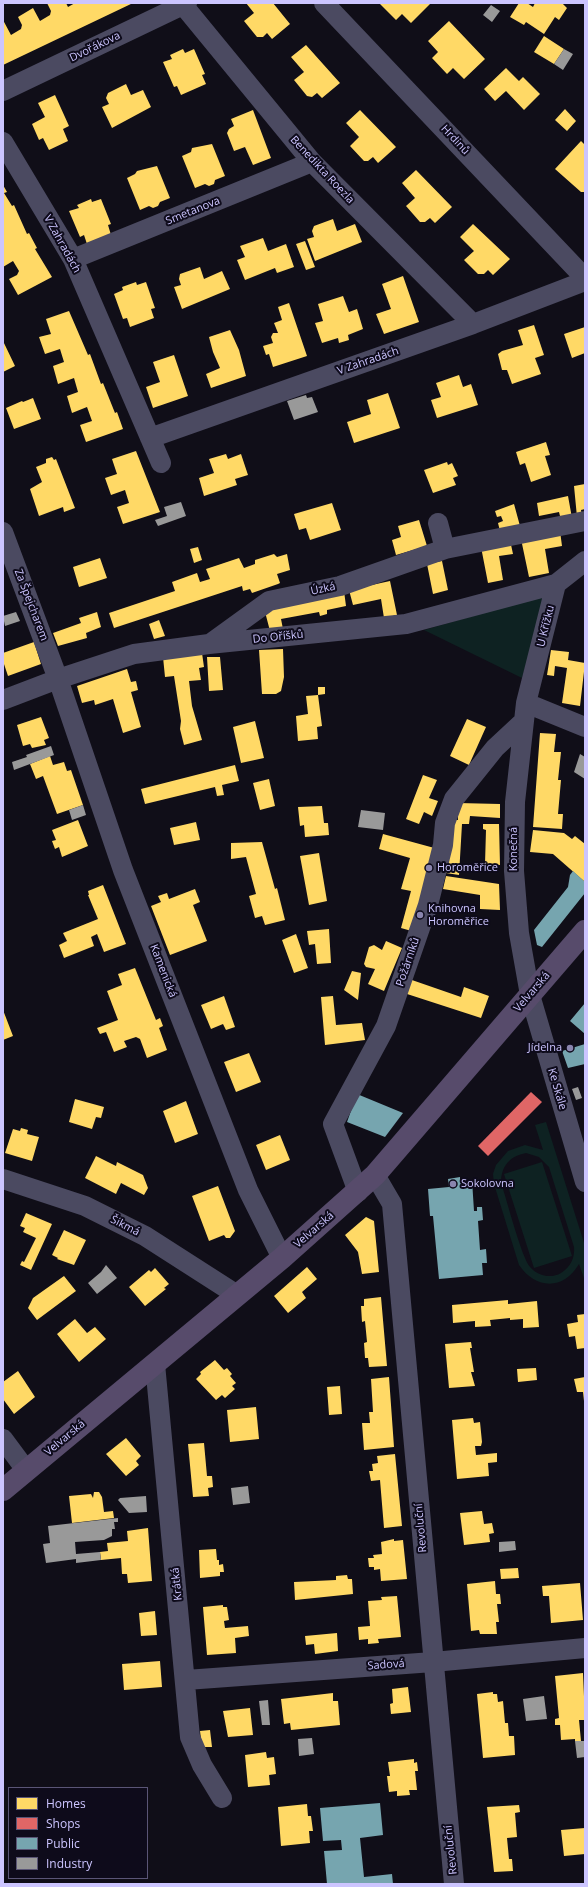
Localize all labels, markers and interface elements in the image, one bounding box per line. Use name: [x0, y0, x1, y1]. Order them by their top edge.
street label: Dvořákova: [68, 29, 122, 65]
street label: Hrdinů: [438, 122, 472, 158]
street label: Benedikta Roezla: [287, 133, 357, 207]
street label: Smetanova: [164, 194, 222, 228]
street label: V Zahradách: [41, 213, 83, 275]
street label: V Zahradách: [336, 344, 400, 378]
street label: Za Špejcharem: [11, 567, 51, 643]
street label: Úzká: [309, 580, 337, 598]
street label: U Křížku: [534, 604, 558, 648]
street label: Do Oříšků: [252, 628, 304, 646]
street label: Konečná: [507, 827, 521, 871]
place label: Horoměřice: [437, 861, 498, 875]
marker: Horoměřice: [424, 863, 434, 873]
place label: Knihovna Horoměřice: [428, 902, 489, 928]
marker: Knihovna Horoměřice: [415, 910, 425, 920]
street label: Požárníků: [393, 936, 423, 988]
street label: Kamenická: [147, 943, 179, 999]
street label: Velvarská: [511, 969, 553, 1015]
place label: Jídelna: [528, 1041, 562, 1055]
marker: Jídelna: [565, 1043, 575, 1053]
street label: Ke Skále: [545, 1067, 569, 1111]
place label: Sokolovna: [461, 1177, 514, 1191]
marker: Sokolovna: [448, 1179, 458, 1189]
street label: Velvarská: [291, 1209, 337, 1251]
street label: Šikmá: [108, 1213, 142, 1239]
street label: Velvarská: [42, 1417, 88, 1459]
street label: Revoluční: [412, 1503, 430, 1553]
street label: Krátká: [169, 1567, 185, 1601]
street label: Sadová: [367, 1657, 405, 1673]
legend: [8, 1787, 148, 1879]
text: Homes: [46, 1795, 86, 1812]
text: Shops: [46, 1815, 80, 1832]
street label: Revoluční: [442, 1825, 460, 1875]
text: Public: [46, 1835, 80, 1852]
text: Industry: [46, 1855, 92, 1872]

